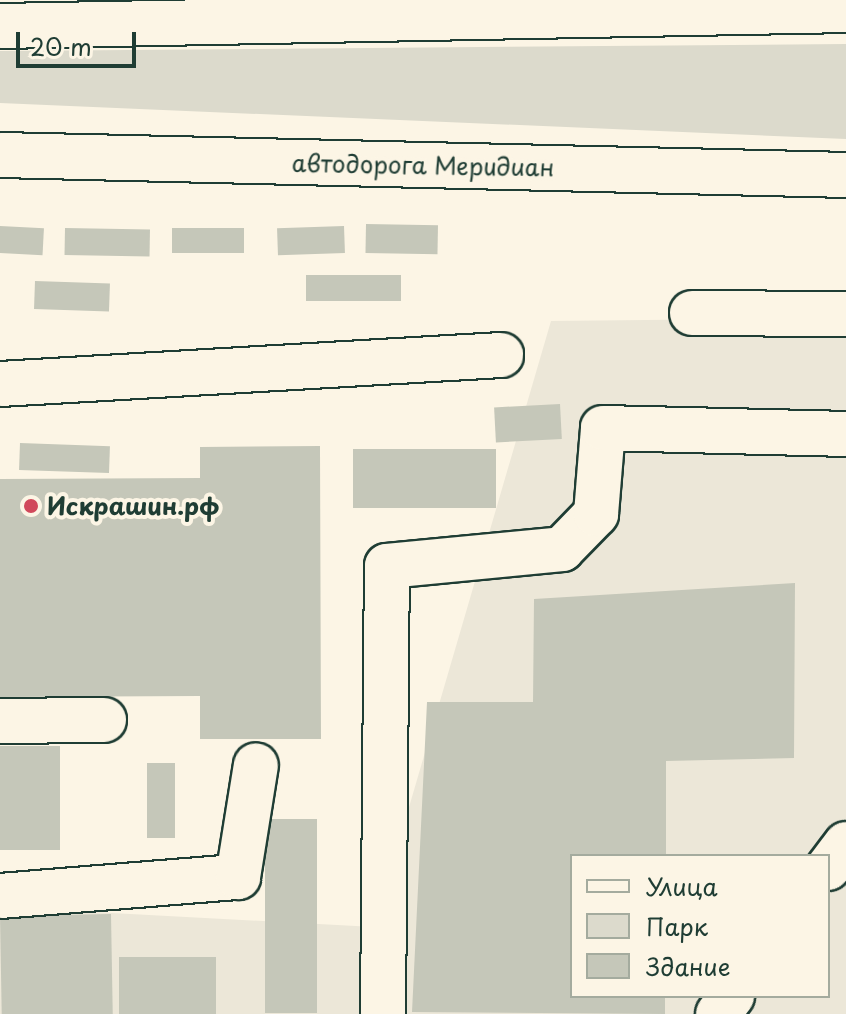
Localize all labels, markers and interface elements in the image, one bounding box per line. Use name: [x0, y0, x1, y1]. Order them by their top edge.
scale bar: [20, 16, 140, 66]
text: 20 m: [30, 28, 92, 64]
street label: автодорога Меридиан: [291, 148, 555, 182]
place label: Искрашин.рф: [47, 492, 219, 520]
marker: Искрашин.рф: [22, 497, 40, 515]
legend: [570, 854, 830, 998]
text: Улица: [646, 868, 718, 904]
text: Парк: [646, 908, 708, 944]
text: Здание: [646, 948, 731, 984]

